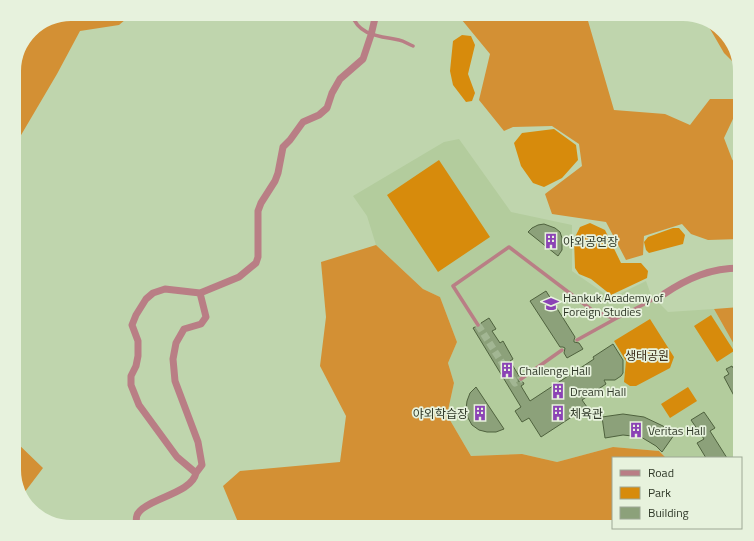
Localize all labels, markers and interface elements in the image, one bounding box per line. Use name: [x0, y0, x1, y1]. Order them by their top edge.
building icon: 야외공연장: [542, 232, 560, 250]
place label: 야외공연장: [563, 232, 618, 251]
place label: Hankuk Academy of Foreign Studies: [563, 288, 664, 321]
school or university icon: Hankuk Academy of Foreign Studies: [542, 295, 560, 313]
park label: 생태공원: [625, 346, 669, 365]
building icon: Challenge Hall: [498, 361, 516, 379]
place label: Challenge Hall: [519, 361, 591, 380]
building icon: Dream Hall: [549, 382, 567, 400]
place label: Dream Hall: [570, 382, 626, 401]
place label: 야외학습장: [413, 404, 468, 423]
building icon: 야외학습장: [471, 404, 489, 422]
building icon: 체육관: [549, 404, 567, 422]
place label: 체육관: [570, 404, 603, 423]
building icon: Veritas Hall: [627, 421, 645, 439]
place label: Veritas Hall: [648, 421, 706, 440]
legend: [612, 457, 742, 529]
text: Road: [648, 463, 674, 482]
text: Park: [648, 483, 671, 502]
text: Building: [648, 503, 689, 522]

